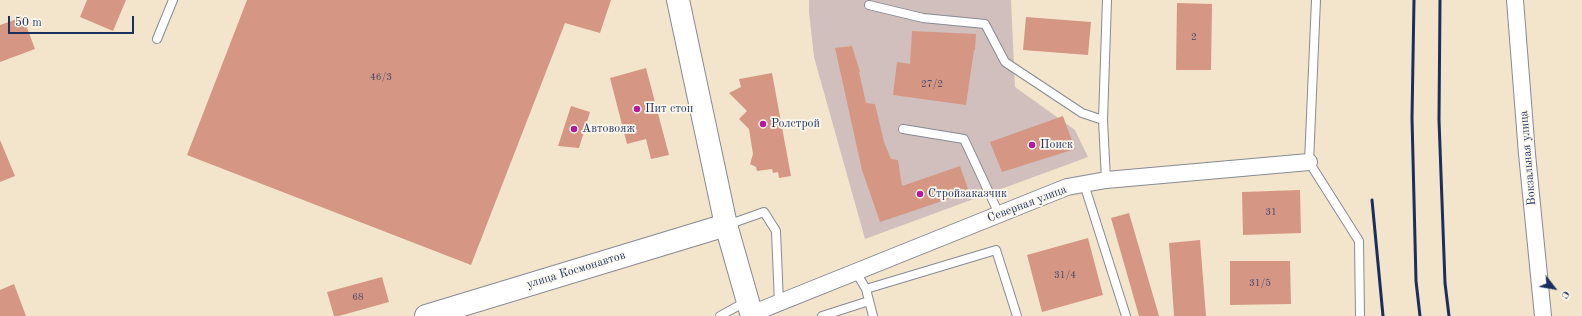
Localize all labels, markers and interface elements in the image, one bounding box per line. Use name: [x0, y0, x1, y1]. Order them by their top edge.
scale bar: [10, 8, 136, 34]
text: 50 m: [15, 17, 42, 29]
house number: 2: [1191, 31, 1197, 43]
house number: 46/3: [370, 71, 392, 83]
house number: 27/2: [921, 78, 943, 90]
place label: Пит стоп: [645, 102, 693, 116]
marker: Пит стоп: [632, 104, 642, 114]
street label: Вокзальная улица: [1517, 110, 1539, 206]
place label: Ролстрой: [771, 117, 820, 131]
marker: Ролстрой: [758, 119, 768, 129]
place label: Автовояж: [582, 122, 635, 136]
marker: Автовояж: [569, 124, 579, 134]
place label: Поиск: [1040, 138, 1073, 152]
marker: Поиск: [1027, 140, 1037, 150]
street label: Северная улица: [985, 182, 1069, 226]
place label: Стройзаказчик: [928, 187, 1007, 201]
marker: Стройзаказчик: [915, 189, 925, 199]
house number: 31: [1265, 206, 1277, 218]
street label: улица Космонавтов: [525, 248, 627, 292]
north arrow: [1534, 268, 1574, 308]
house number: 31/4: [1054, 269, 1076, 281]
house number: 31/5: [1249, 277, 1271, 289]
text: С: [1558, 288, 1571, 300]
house number: 68: [352, 291, 364, 303]

